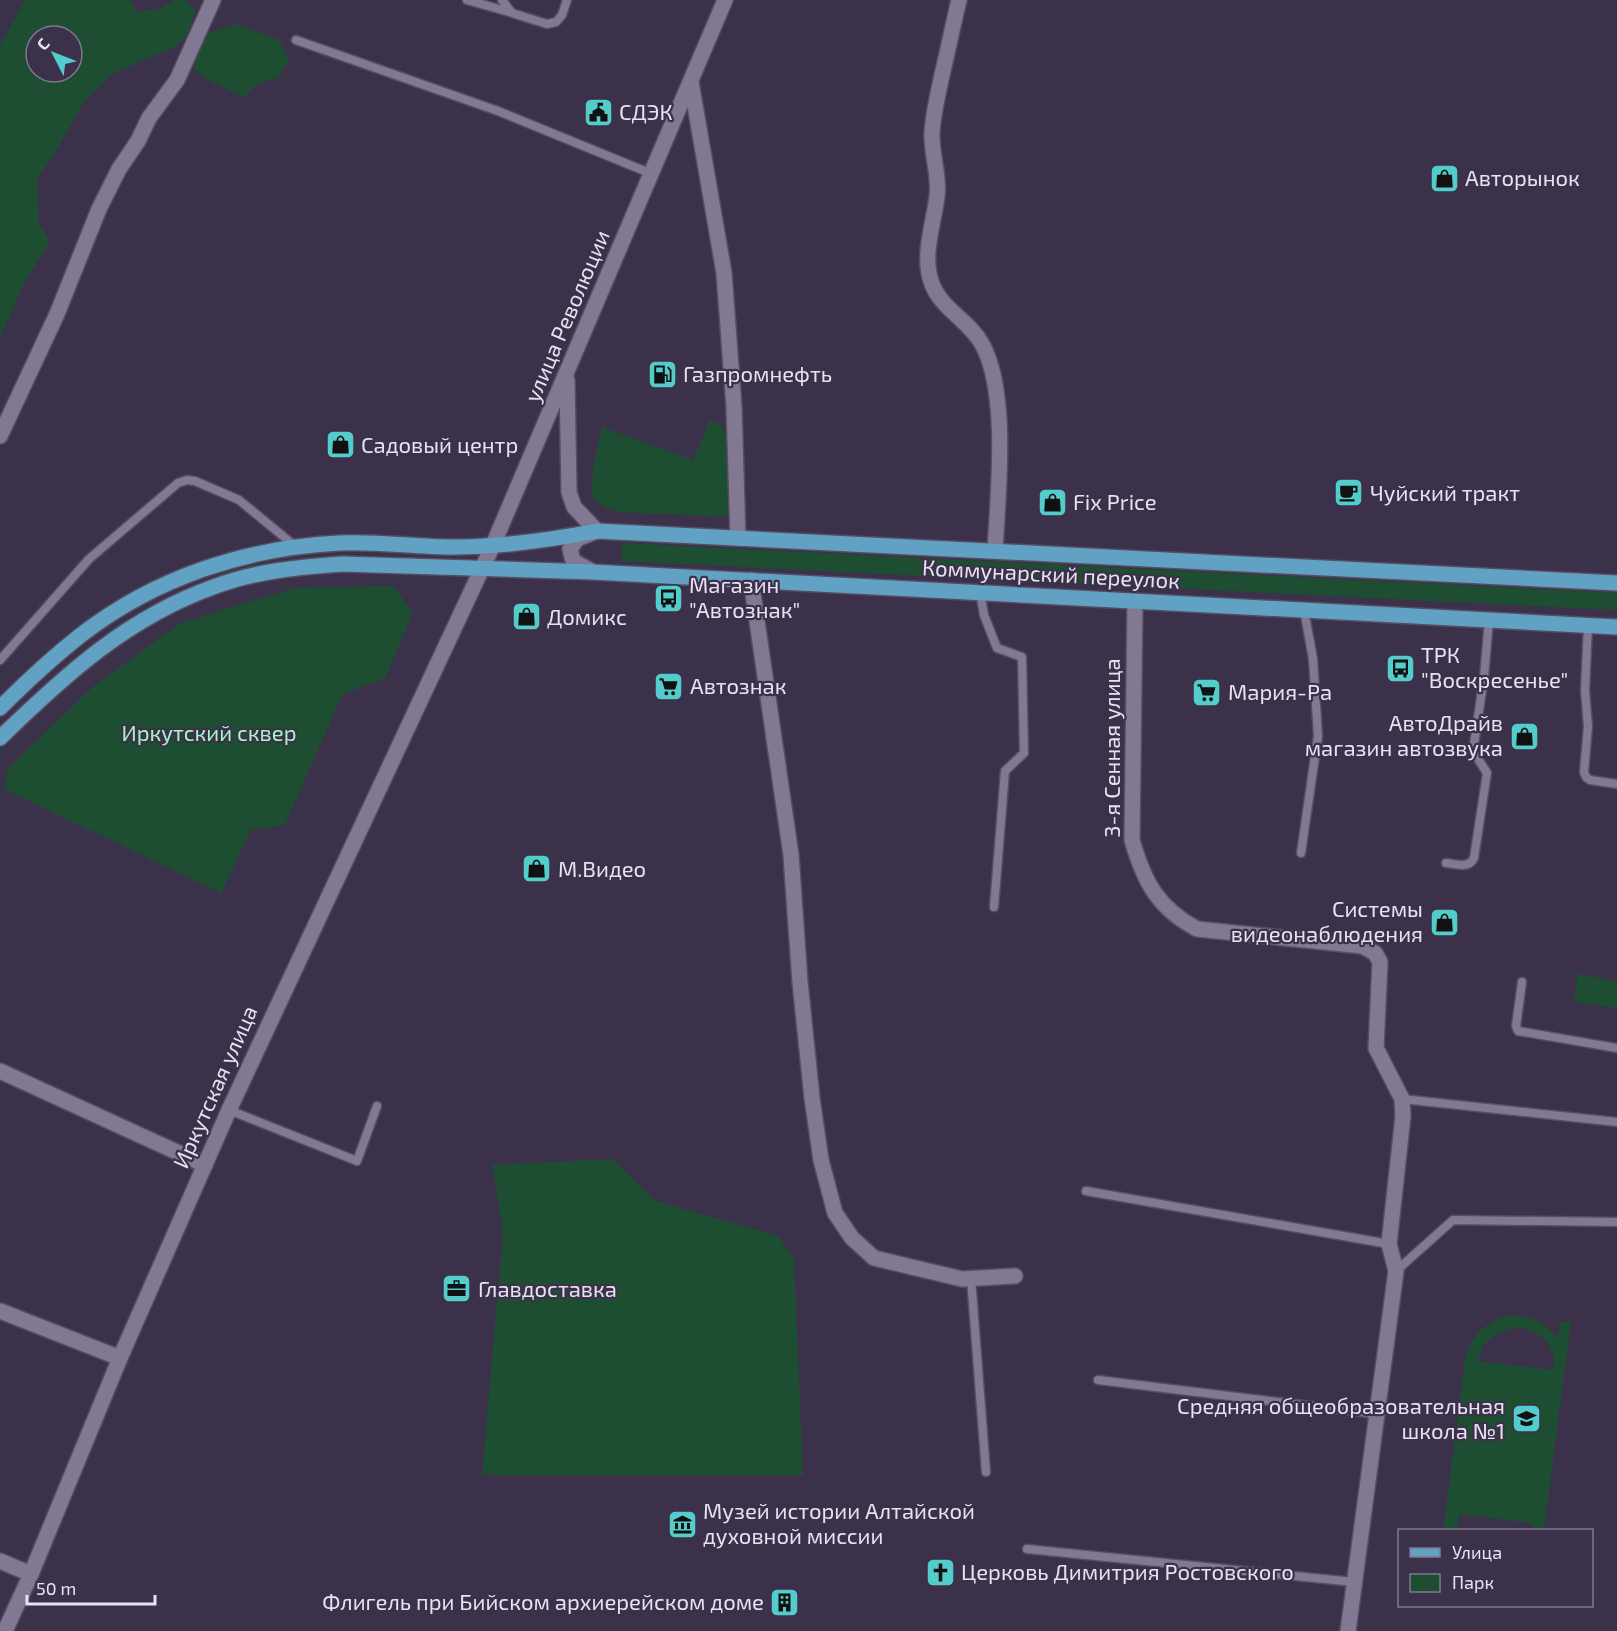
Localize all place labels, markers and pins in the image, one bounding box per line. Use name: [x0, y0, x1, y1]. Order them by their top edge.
public building icon: СДЭК: [582, 96, 614, 128]
place label: СДЭК: [619, 98, 673, 124]
shop icon: Авторынок: [1428, 162, 1460, 194]
place label: Авторынок: [1465, 164, 1580, 190]
fuel station icon: Газпромнефть: [646, 358, 678, 390]
place label: Газпромнефть: [683, 360, 832, 386]
shop icon: Садовый центр: [324, 429, 356, 461]
place label: Садовый центр: [361, 431, 518, 457]
cafe icon: Чуйский тракт: [1333, 477, 1365, 509]
place label: Чуйский тракт: [1370, 479, 1520, 506]
shop icon: Fix Price: [1036, 486, 1068, 518]
place label: Fix Price: [1073, 488, 1157, 514]
place label: Магазин "Автознак": [689, 571, 800, 622]
bus stop icon: Магазин "Автознак": [652, 582, 684, 614]
shop icon: Домикс: [510, 601, 542, 633]
place label: Домикс: [547, 603, 627, 629]
place label: ТРК "Воскресенье": [1421, 641, 1568, 692]
bus stop icon: ТРК "Воскресенье": [1384, 652, 1416, 684]
supermarket icon: Автознак: [653, 670, 685, 702]
place label: Автознак: [690, 672, 787, 698]
supermarket icon: Мария-Ра: [1191, 676, 1223, 708]
place label: Мария-Ра: [1228, 678, 1332, 704]
place label: АвтоДрайв магазин автозвука: [1305, 709, 1503, 761]
shop icon: АвтоДрайв магазин автозвука: [1508, 720, 1540, 752]
shop icon: М.Видео: [521, 853, 553, 885]
place label: М.Видео: [558, 855, 646, 881]
place label: Системы видеонаблюдения: [1231, 895, 1423, 946]
shop icon: Системы видеонаблюдения: [1428, 906, 1460, 938]
office icon: Главдоставка: [441, 1273, 473, 1305]
place label: Главдоставка: [478, 1275, 617, 1301]
place label: Средняя общеобразовательная школа №1: [1177, 1392, 1505, 1443]
school or university icon: Средняя общеобразовательная школа №1: [1510, 1403, 1542, 1435]
place label: Музей истории Алтайской духовной миссии: [703, 1497, 975, 1549]
museum icon: Музей истории Алтайской духовной миссии: [666, 1508, 698, 1540]
church icon: Церковь Димитрия Ростовского: [924, 1556, 956, 1588]
place label: Церковь Димитрия Ростовского: [961, 1558, 1294, 1584]
building icon: Флигель при Бийском архиерейском доме: [769, 1586, 801, 1618]
place label: Флигель при Бийском архиерейском доме: [322, 1588, 764, 1614]

